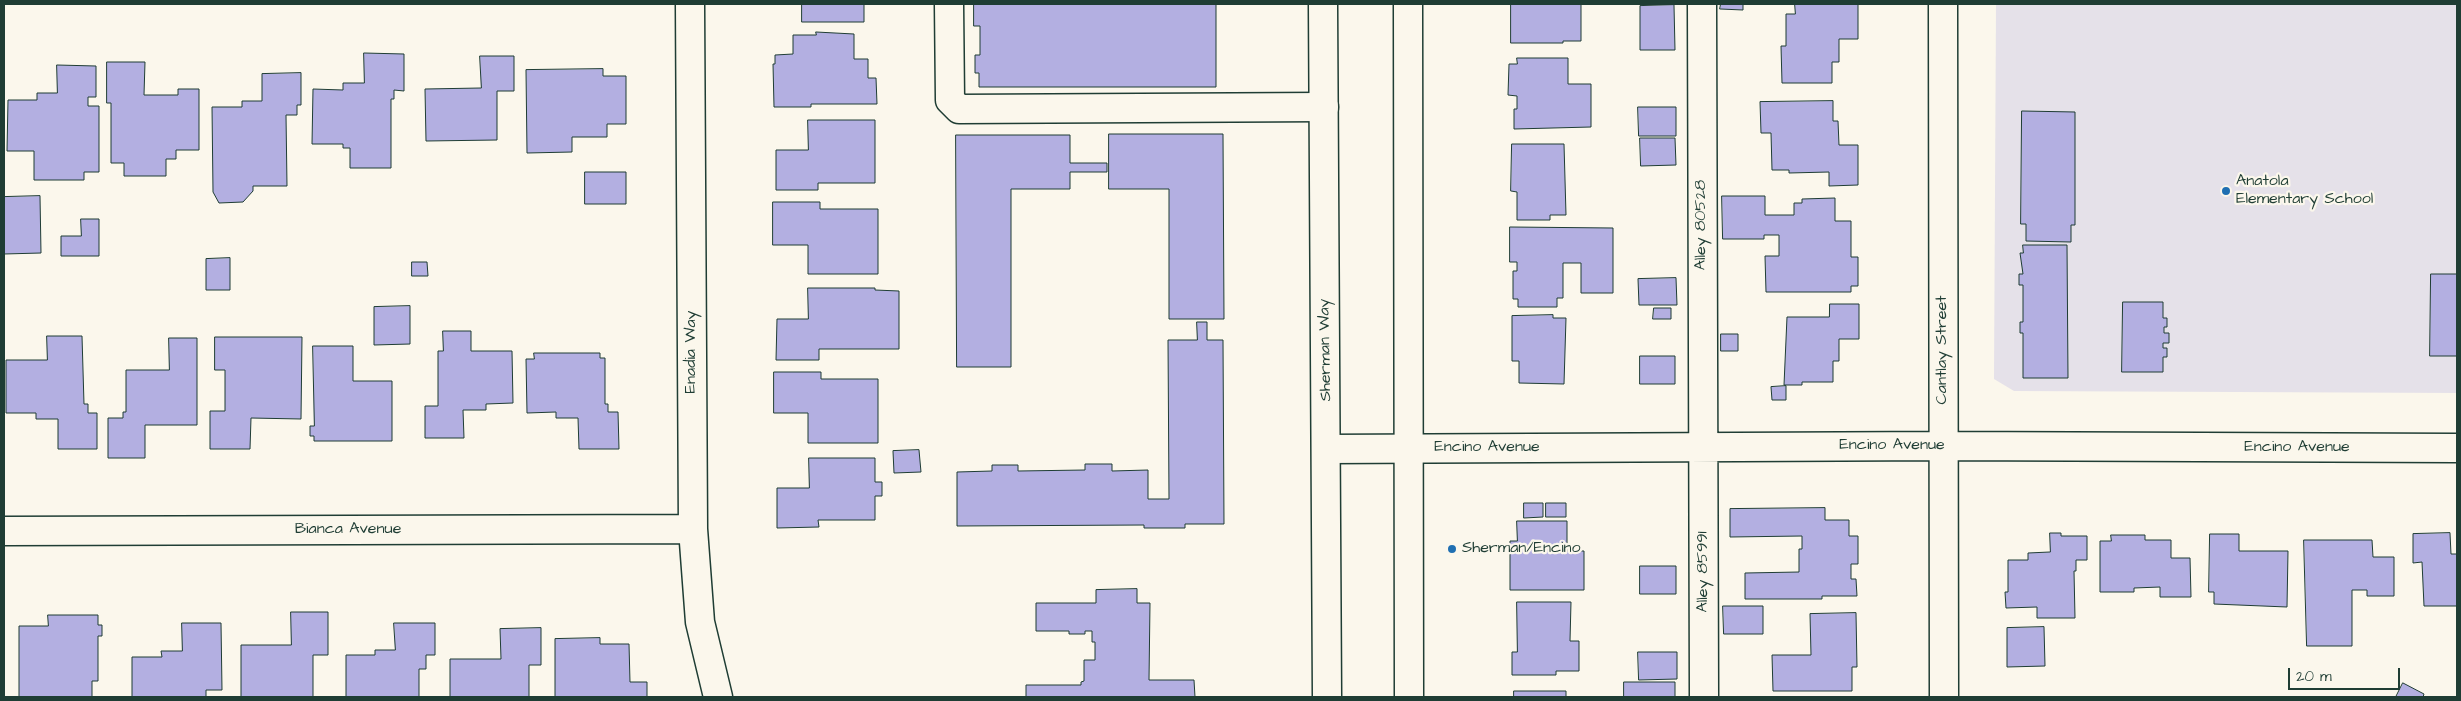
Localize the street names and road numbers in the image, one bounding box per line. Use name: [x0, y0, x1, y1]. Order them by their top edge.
street label: Alley 80528: [1692, 180, 1712, 270]
street label: Cantlay Street: [1933, 295, 1953, 405]
street label: Sherman Way: [1316, 299, 1336, 401]
street label: Enadia Way: [682, 311, 702, 393]
street label: Encino Avenue: [1839, 436, 1945, 456]
street label: Encino Avenue: [1434, 438, 1540, 458]
street label: Encino Avenue: [2244, 438, 2350, 458]
street label: Bianca Avenue: [295, 520, 401, 540]
street label: Alley 85991: [1694, 531, 1714, 613]

